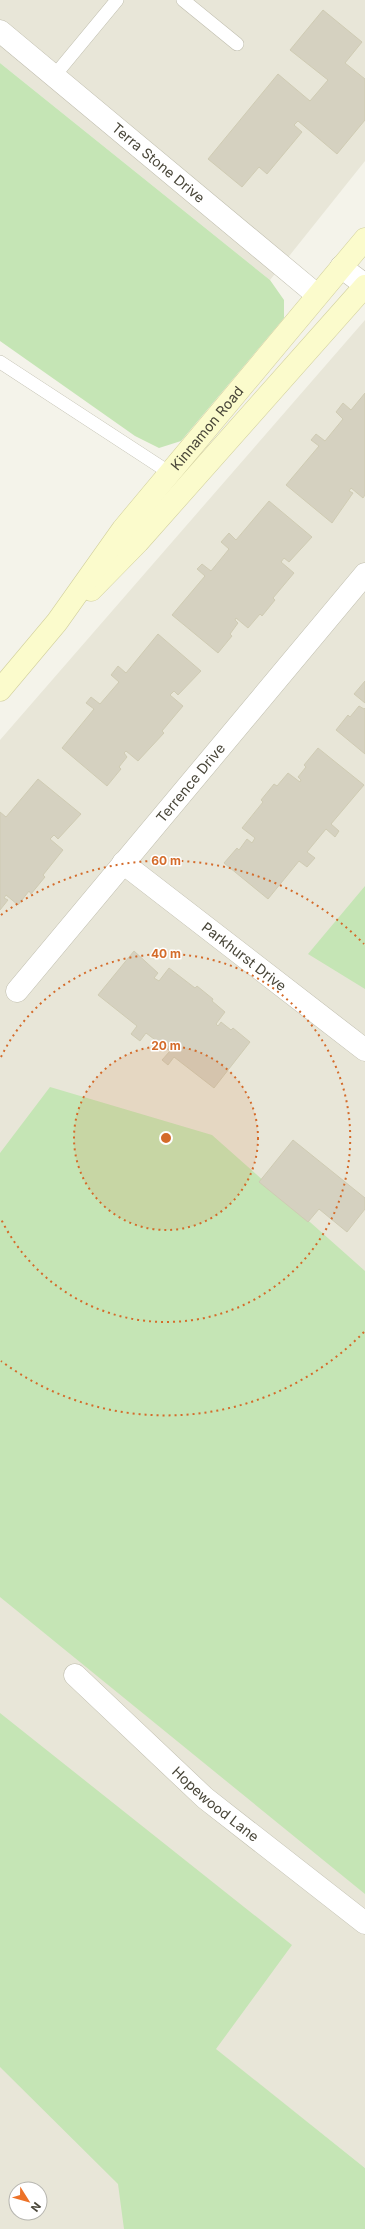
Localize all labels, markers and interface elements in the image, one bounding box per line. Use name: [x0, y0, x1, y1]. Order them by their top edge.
street label: Terra Stone Drive: [109, 119, 209, 206]
street label: Kinnamon Road: [167, 382, 247, 473]
street label: Terrence Drive: [152, 740, 228, 826]
text: 60 m: [151, 853, 181, 868]
street label: Parkhurst Drive: [199, 918, 290, 994]
text: 40 m: [151, 946, 181, 961]
text: 20 m: [151, 1038, 181, 1053]
centre of rings: [159, 1131, 173, 1145]
street label: Hopewood Lane: [169, 1763, 263, 1845]
north arrow: [8, 2181, 48, 2221]
text: N: [28, 2199, 44, 2215]

